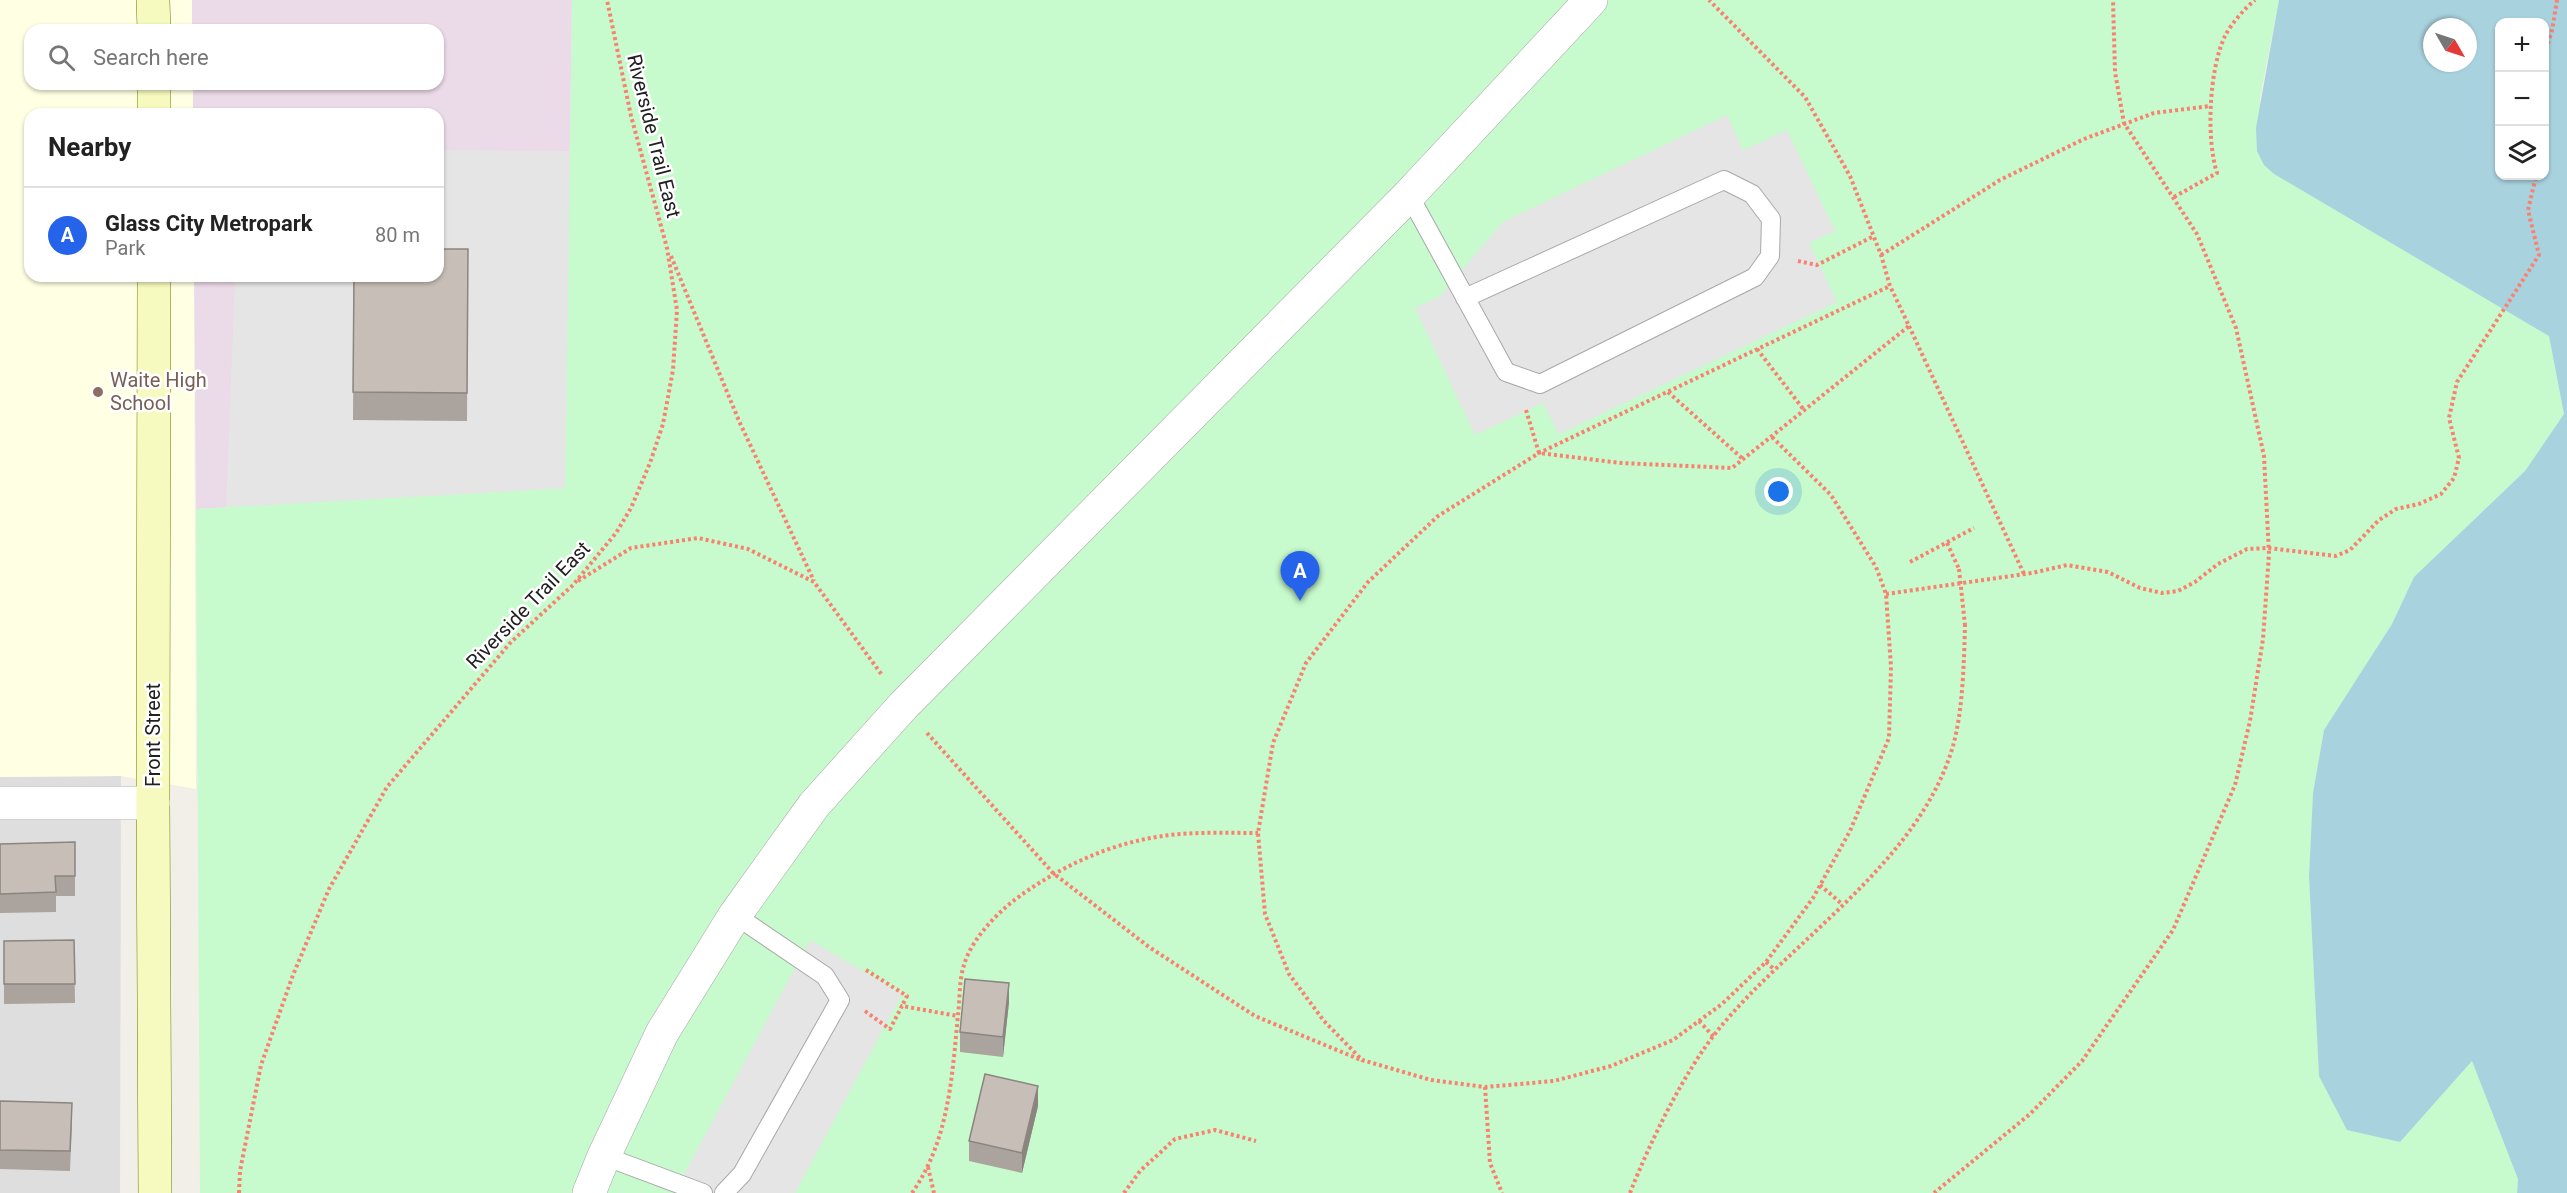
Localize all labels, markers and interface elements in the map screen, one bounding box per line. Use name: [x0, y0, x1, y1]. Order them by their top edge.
north arrow: [2423, 18, 2477, 72]
map controls: [2495, 18, 2549, 180]
button: +: [2495, 18, 2549, 72]
search box: [24, 24, 444, 90]
icon: search: [45, 41, 78, 74]
text: Search here: [93, 45, 209, 70]
street label: Riverside Trail East: [622, 52, 686, 220]
button: −: [2495, 72, 2549, 126]
button: layers: [2495, 126, 2549, 180]
text: Nearby: [48, 132, 131, 162]
text: Glass City Metropark: [105, 211, 313, 236]
text: A: [61, 223, 74, 247]
text: 80 m: [375, 223, 420, 247]
text: Park: [105, 236, 145, 260]
place label: Waite High School: [110, 368, 207, 415]
marker: Waite High School: [91, 385, 105, 399]
your location: [1764, 477, 1793, 506]
street label: Riverside Trail East: [461, 536, 595, 674]
pin: A: [1280, 552, 1320, 601]
street label: Front Street: [141, 683, 165, 787]

